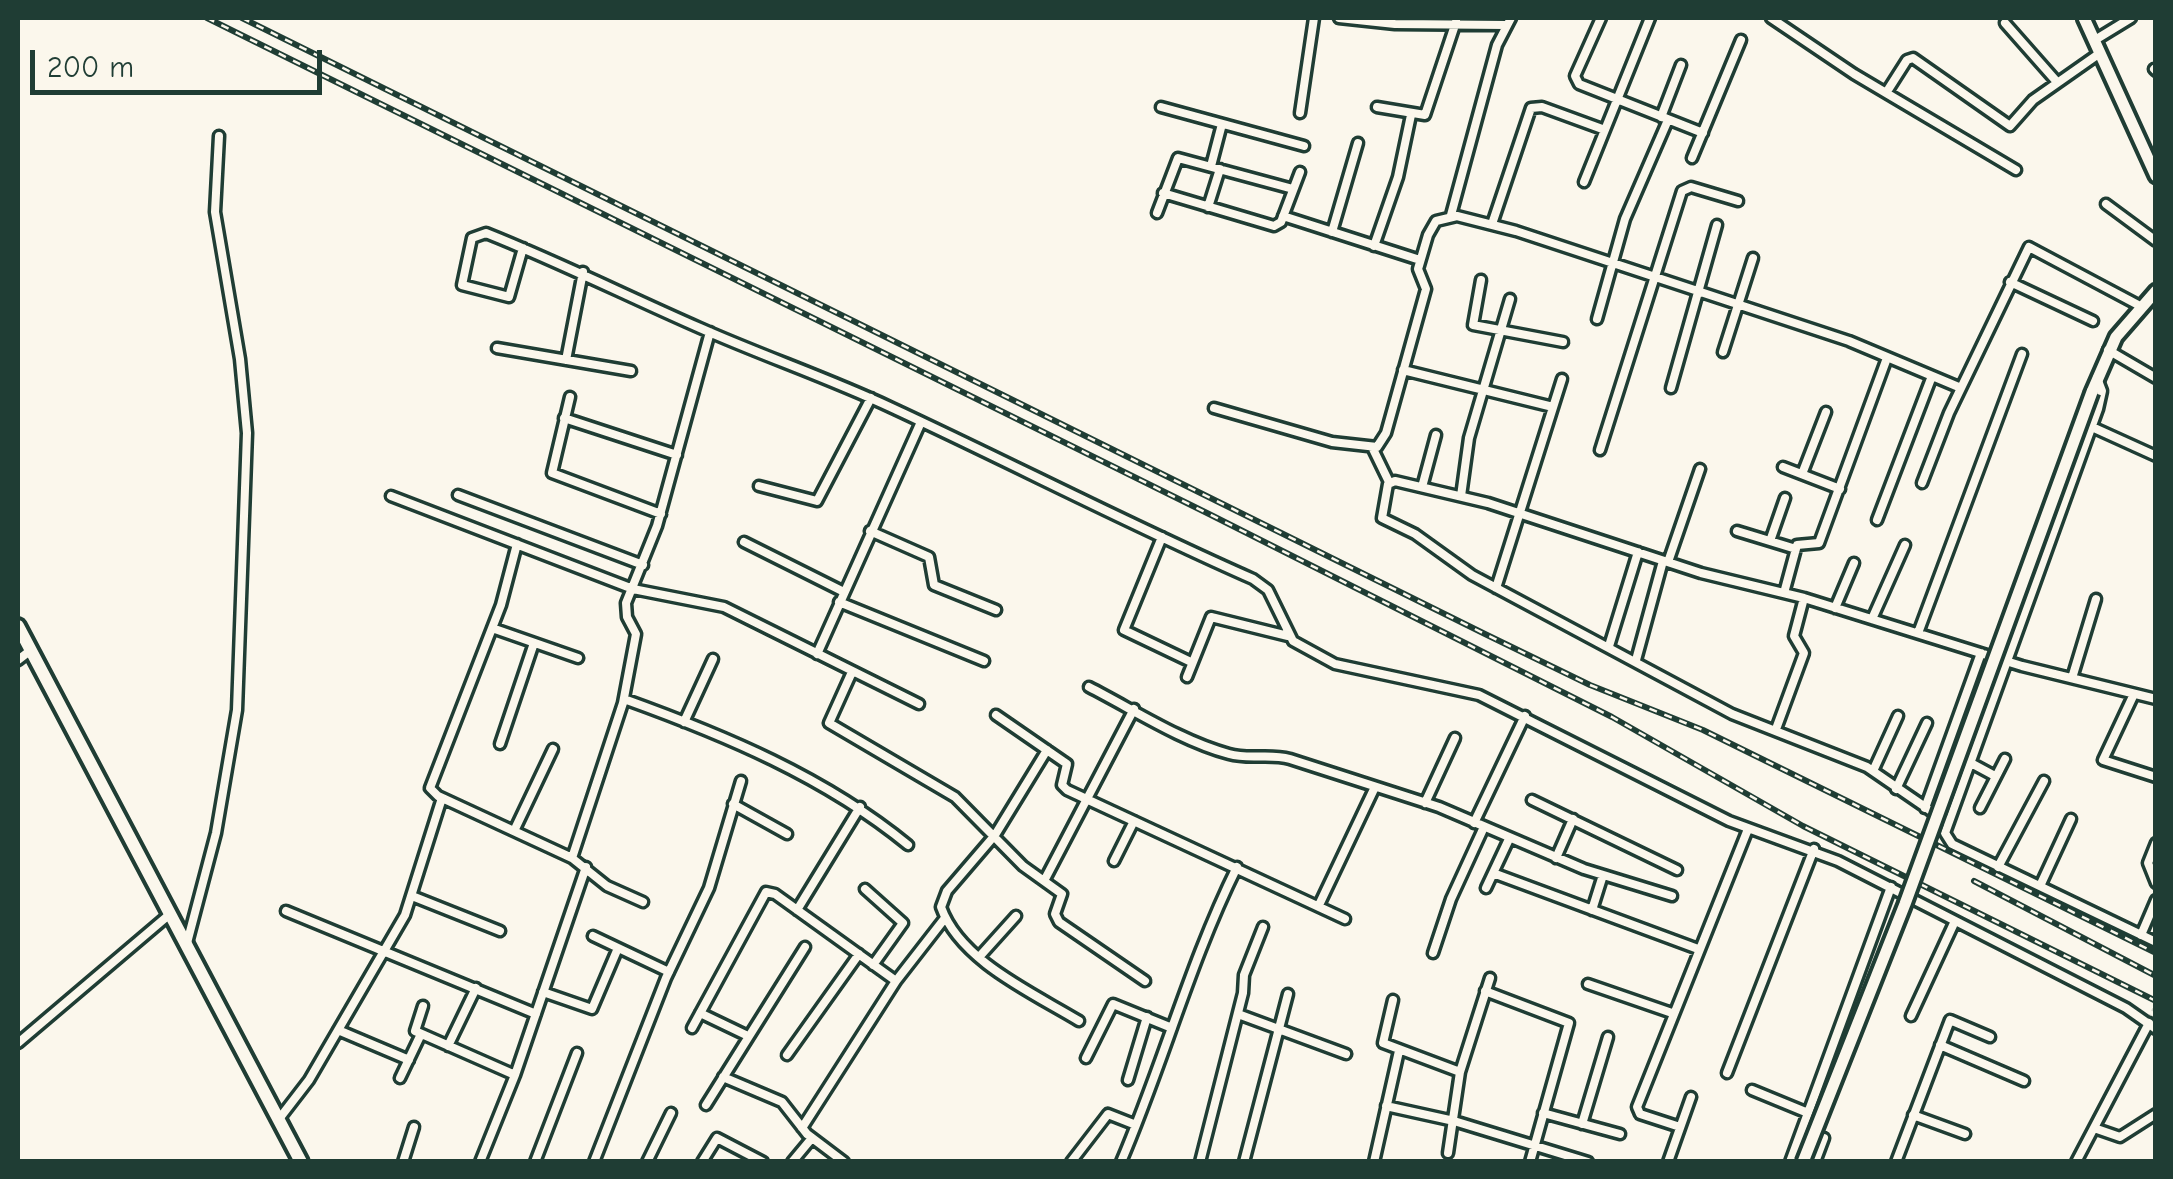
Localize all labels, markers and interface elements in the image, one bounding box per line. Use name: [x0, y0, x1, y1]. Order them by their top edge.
scale bar: [35, 30, 328, 92]
text: 200 m: [47, 50, 134, 85]

